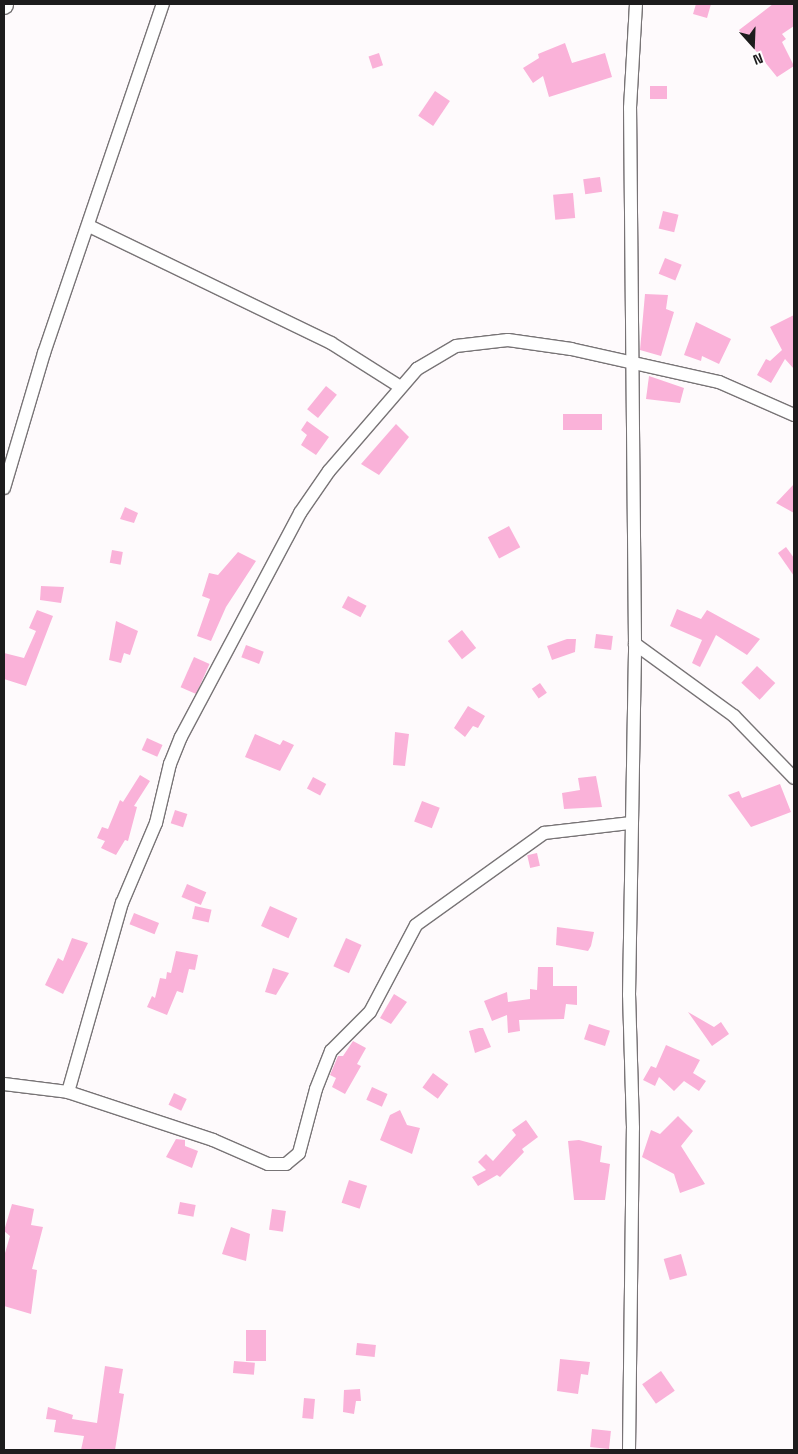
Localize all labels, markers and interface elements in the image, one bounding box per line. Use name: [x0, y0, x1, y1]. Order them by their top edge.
north arrow: [728, 20, 778, 70]
text: N: [751, 49, 766, 69]

